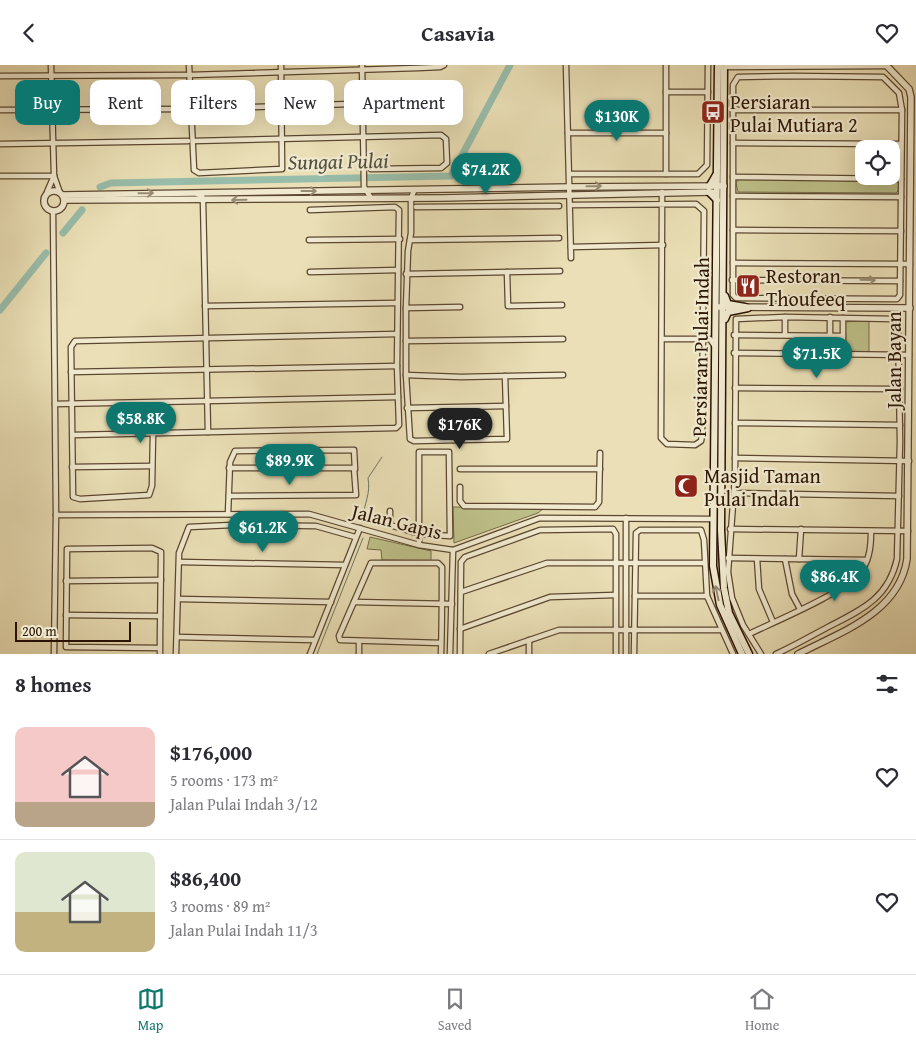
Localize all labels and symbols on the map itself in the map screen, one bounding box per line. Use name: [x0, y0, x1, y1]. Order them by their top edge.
place label: Persiaran Pulai Mutiara 2: [730, 87, 858, 139]
pin: $130K: [582, 99, 652, 142]
bus stop icon: Persiaran Pulai Mutiara 2: [700, 99, 726, 125]
water label: Sungai Pulai: [287, 145, 389, 177]
pin: $74.2K: [445, 153, 527, 195]
one-way arrow: [585, 181, 601, 191]
one-way arrow: [300, 186, 316, 196]
one-way arrow: [138, 188, 154, 198]
one-way arrow: [232, 195, 248, 205]
street label: Persiaran Pulai Indah: [684, 257, 716, 437]
place label: Restoran Thoufeeq: [766, 261, 846, 313]
restaurant icon: Restoran Thoufeeq: [735, 273, 761, 299]
one-way arrow: [860, 276, 876, 285]
street label: Jalan Bayan: [879, 311, 908, 412]
pin: $71.5K: [776, 337, 858, 379]
pin: $58.8K: [100, 401, 182, 444]
pin: $176K: [425, 407, 495, 450]
pin: $89.9K: [249, 443, 331, 486]
place label: Masjid Taman Pulai Indah: [704, 461, 821, 513]
mosque icon: Masjid Taman Pulai Indah: [673, 473, 699, 499]
street label: Jalan Gapis: [346, 495, 445, 546]
pin: $61.2K: [222, 511, 304, 553]
pin: $86.4K: [794, 559, 876, 602]
one-way arrow: [712, 585, 721, 601]
scale bar: [15, 619, 131, 642]

